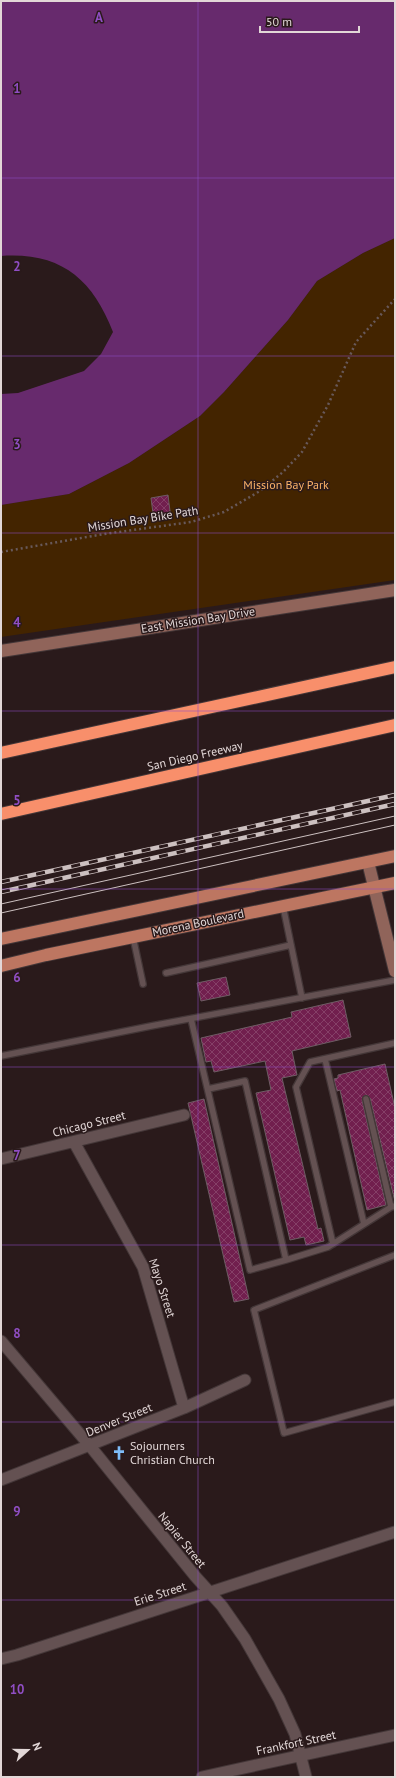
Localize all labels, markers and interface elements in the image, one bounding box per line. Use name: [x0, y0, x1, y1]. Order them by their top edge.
scale bar: [260, 8, 359, 34]
text: A: [95, 9, 103, 26]
text: 50 m: [266, 14, 292, 29]
text: 1: [13, 80, 21, 97]
text: 2: [13, 258, 21, 275]
text: 3: [13, 436, 21, 453]
park label: Mission Bay Park: [243, 477, 329, 492]
street label: Mission Bay Bike Path: [87, 502, 199, 535]
street label: East Mission Bay Drive: [140, 603, 256, 636]
text: 4: [13, 614, 21, 631]
street label: San Diego Freeway: [146, 737, 245, 774]
text: 5: [13, 792, 21, 809]
street label: Morena Boulevard: [151, 905, 245, 940]
text: 6: [13, 969, 21, 986]
street label: Chicago Street: [51, 1107, 127, 1140]
text: 7: [13, 1147, 21, 1164]
street label: Mayo Street: [146, 1256, 179, 1319]
text: 8: [13, 1325, 21, 1342]
street label: Denver Street: [83, 1399, 154, 1440]
place label: Sojourners Christian Church: [130, 1438, 215, 1467]
church icon: Sojourners Christian Church: [111, 1445, 127, 1461]
text: 9: [13, 1503, 21, 1520]
street label: Napier Street: [155, 1509, 210, 1571]
street label: Erie Street: [132, 1578, 188, 1609]
text: 10: [10, 1681, 24, 1698]
street label: Frankfort Street: [255, 1727, 337, 1758]
north arrow: [8, 1730, 48, 1770]
text: N: [30, 1741, 45, 1752]

